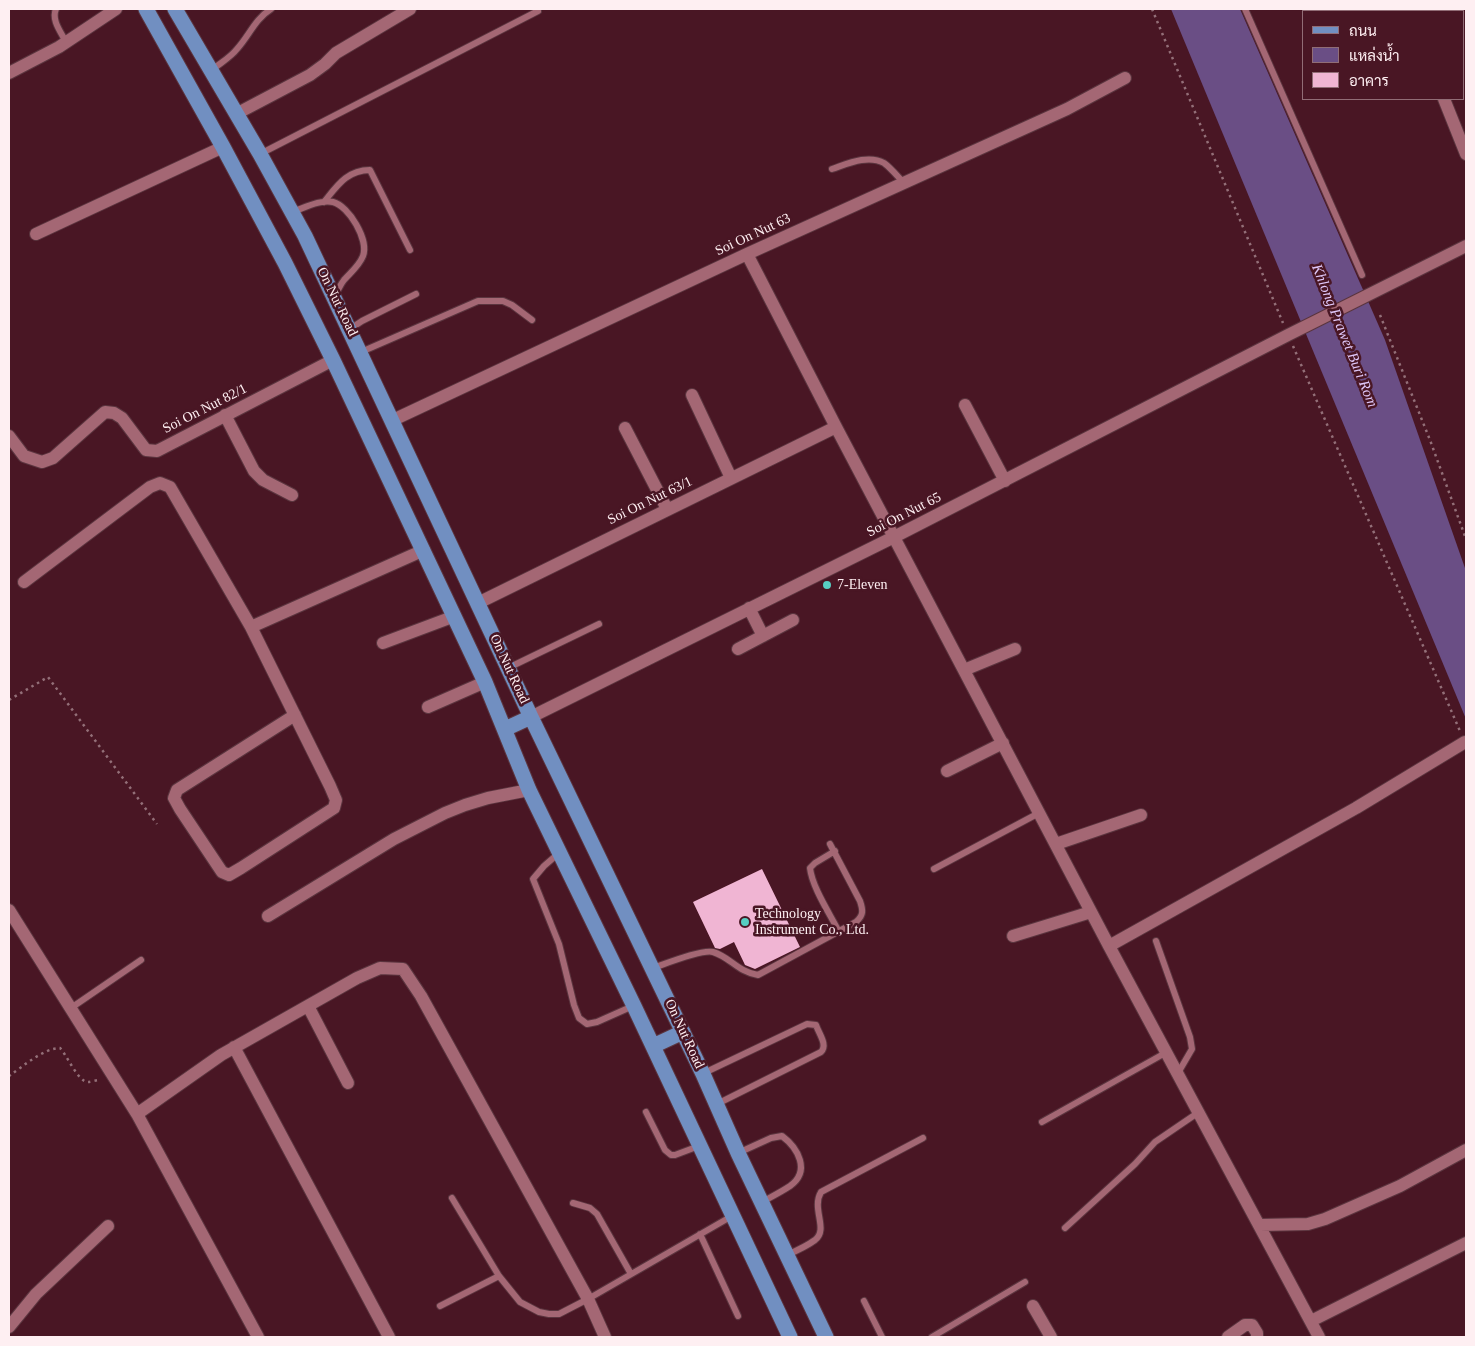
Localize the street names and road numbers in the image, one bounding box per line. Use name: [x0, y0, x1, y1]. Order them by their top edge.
street label: Soi On Nut 63: [713, 210, 793, 260]
street label: On Nut Road: [313, 265, 361, 339]
street label: Soi On Nut 82/1: [160, 381, 250, 437]
street label: Soi On Nut 63/1: [605, 473, 695, 529]
street label: Soi On Nut 65: [864, 489, 944, 541]
street label: On Nut Road: [486, 632, 532, 706]
street label: On Nut Road: [661, 997, 707, 1071]

